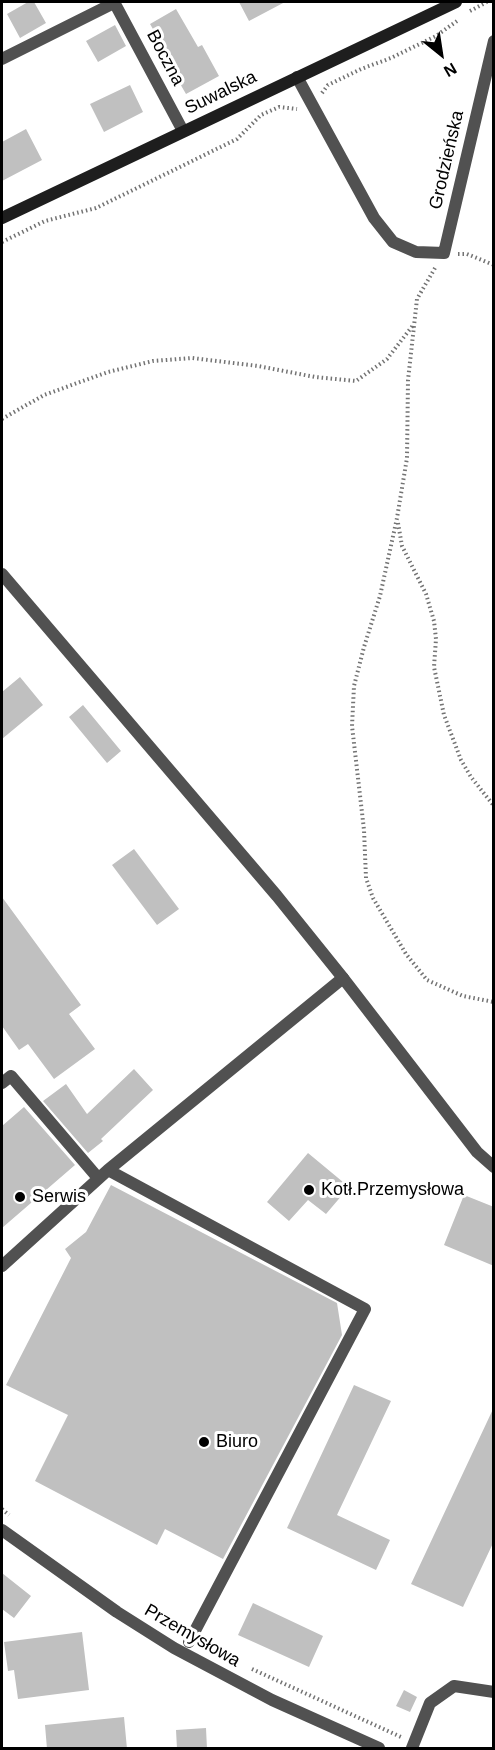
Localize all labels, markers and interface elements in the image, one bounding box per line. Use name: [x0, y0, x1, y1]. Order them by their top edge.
north arrow: [411, 24, 471, 84]
street label: Boczna: [141, 26, 189, 90]
text: N: [441, 60, 460, 80]
street label: Suwalska: [182, 66, 260, 120]
street label: Grodzieńska: [425, 108, 469, 212]
place label: Kotł.Przemysłowa: [321, 1179, 464, 1201]
marker: Kotł.Przemysłowa: [302, 1183, 316, 1197]
place label: Serwis: [32, 1186, 86, 1208]
marker: Serwis: [13, 1190, 27, 1204]
place label: Biuro: [216, 1431, 258, 1453]
marker: Biuro: [197, 1435, 211, 1449]
street label: Przemysłowa: [140, 1600, 244, 1672]

